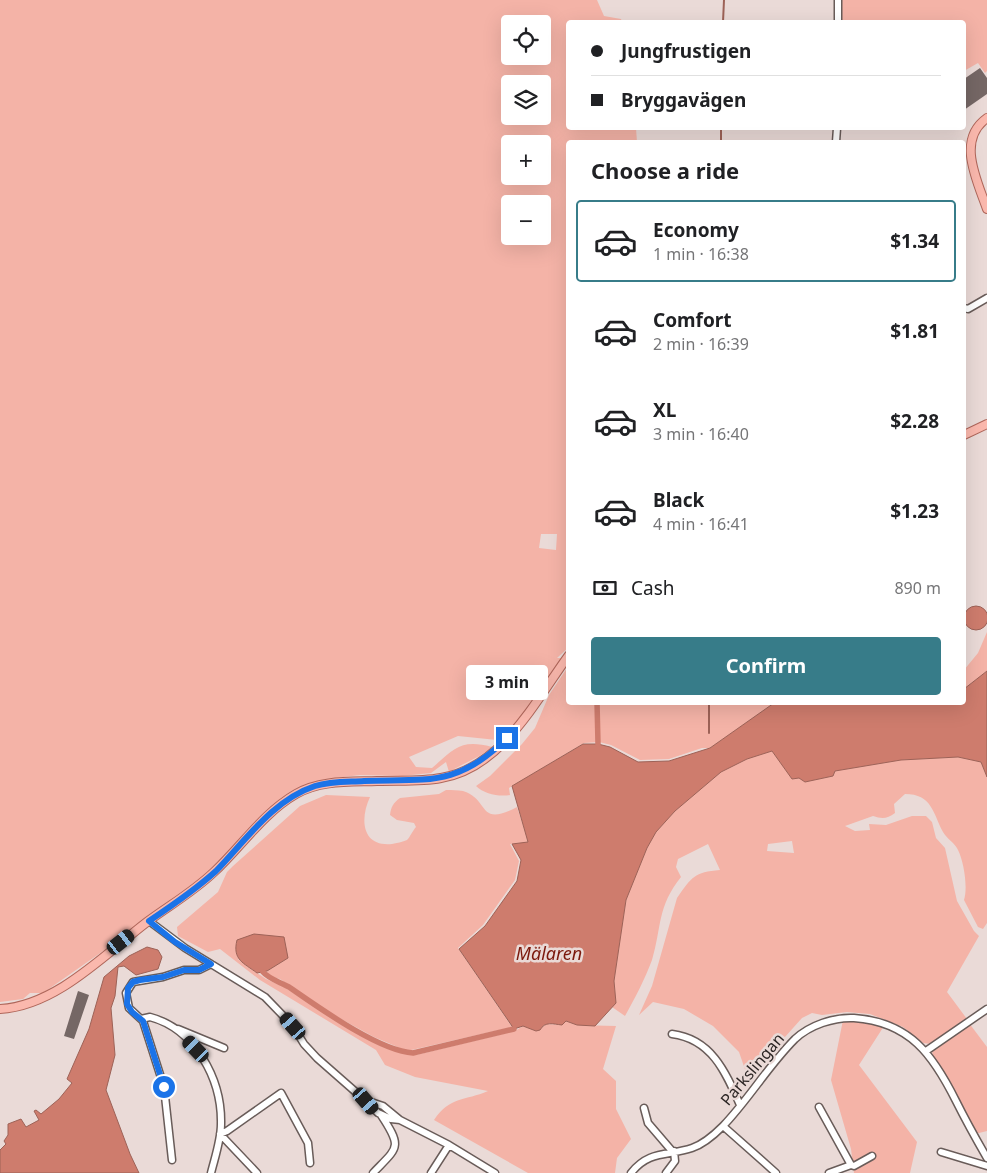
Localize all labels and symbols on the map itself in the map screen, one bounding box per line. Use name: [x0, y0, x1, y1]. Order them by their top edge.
callout: 3 min: [466, 666, 548, 700]
route end: [496, 727, 518, 749]
car: [104, 927, 137, 957]
water label: Mälaren: [516, 941, 582, 965]
car: [277, 1010, 308, 1042]
street label: Parkslingan: [715, 1028, 789, 1110]
car: [180, 1033, 211, 1065]
route start: [153, 1076, 175, 1098]
car: [350, 1085, 381, 1117]

